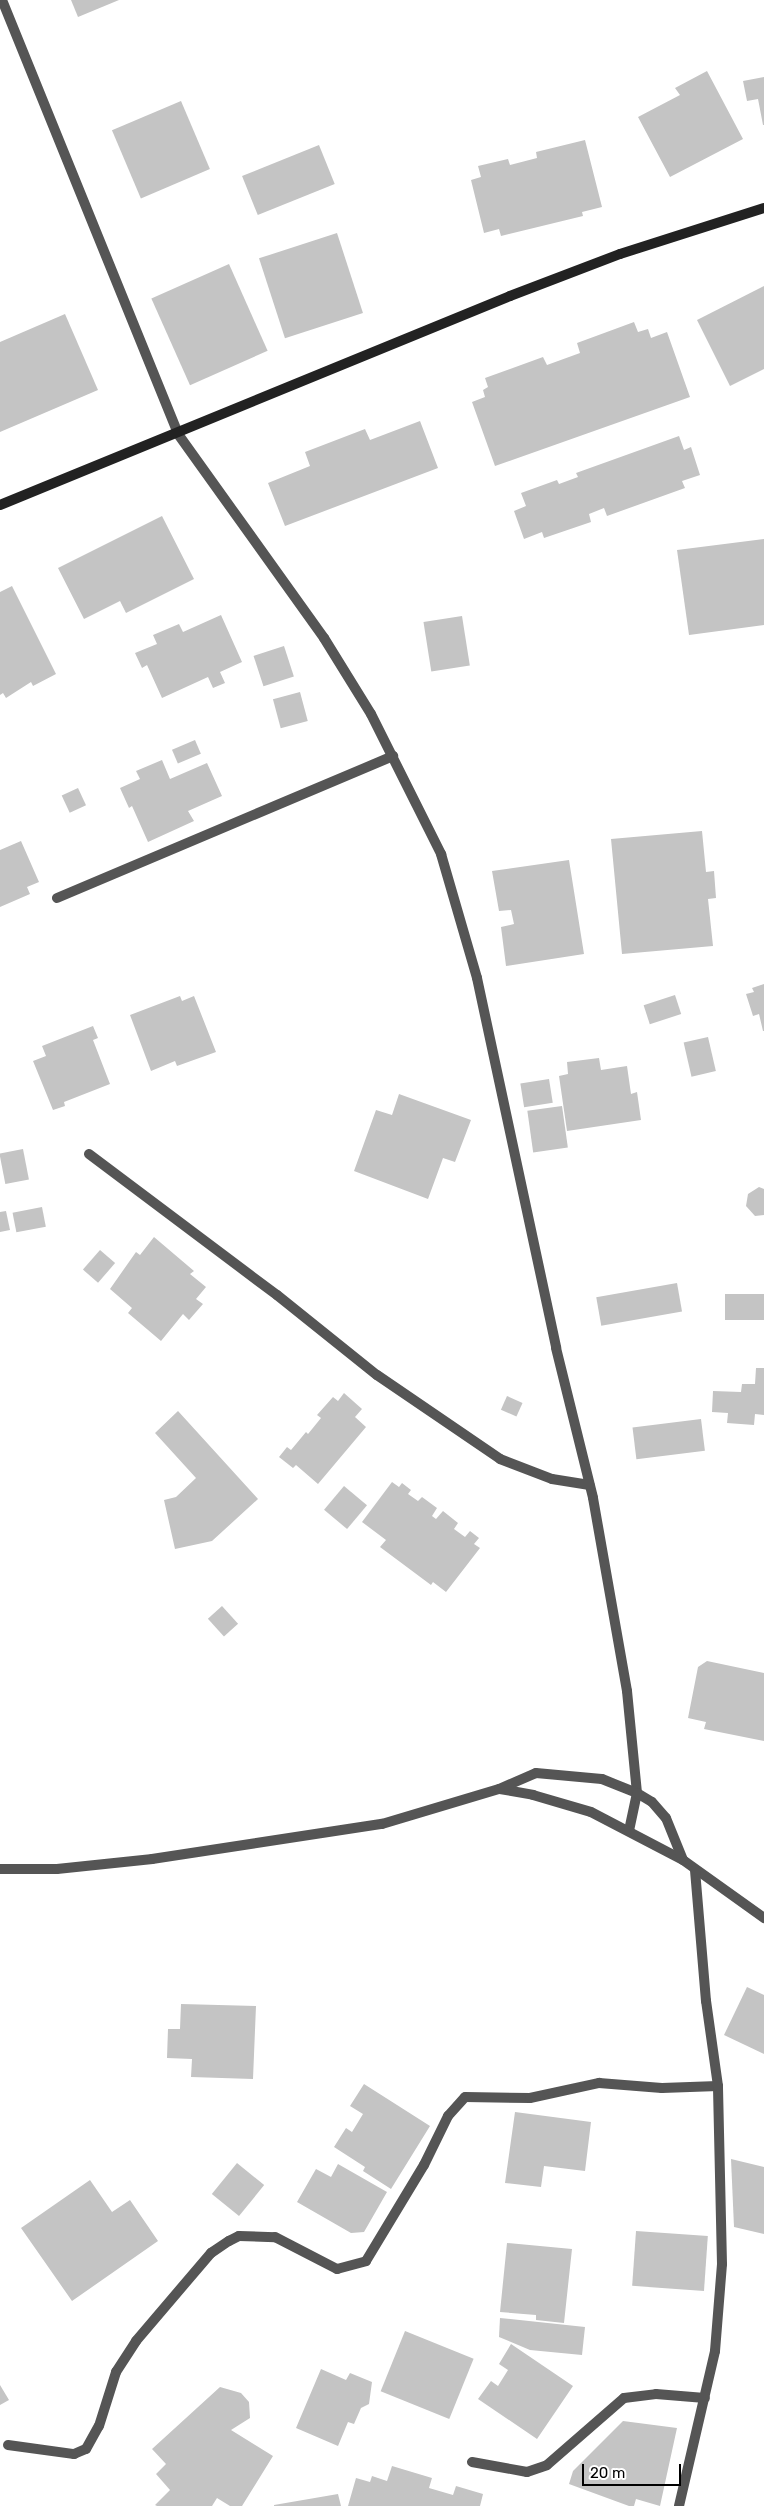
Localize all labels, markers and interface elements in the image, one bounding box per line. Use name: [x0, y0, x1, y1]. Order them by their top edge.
scale bar: [584, 2454, 683, 2486]
text: 20 m: [590, 2464, 625, 2482]

